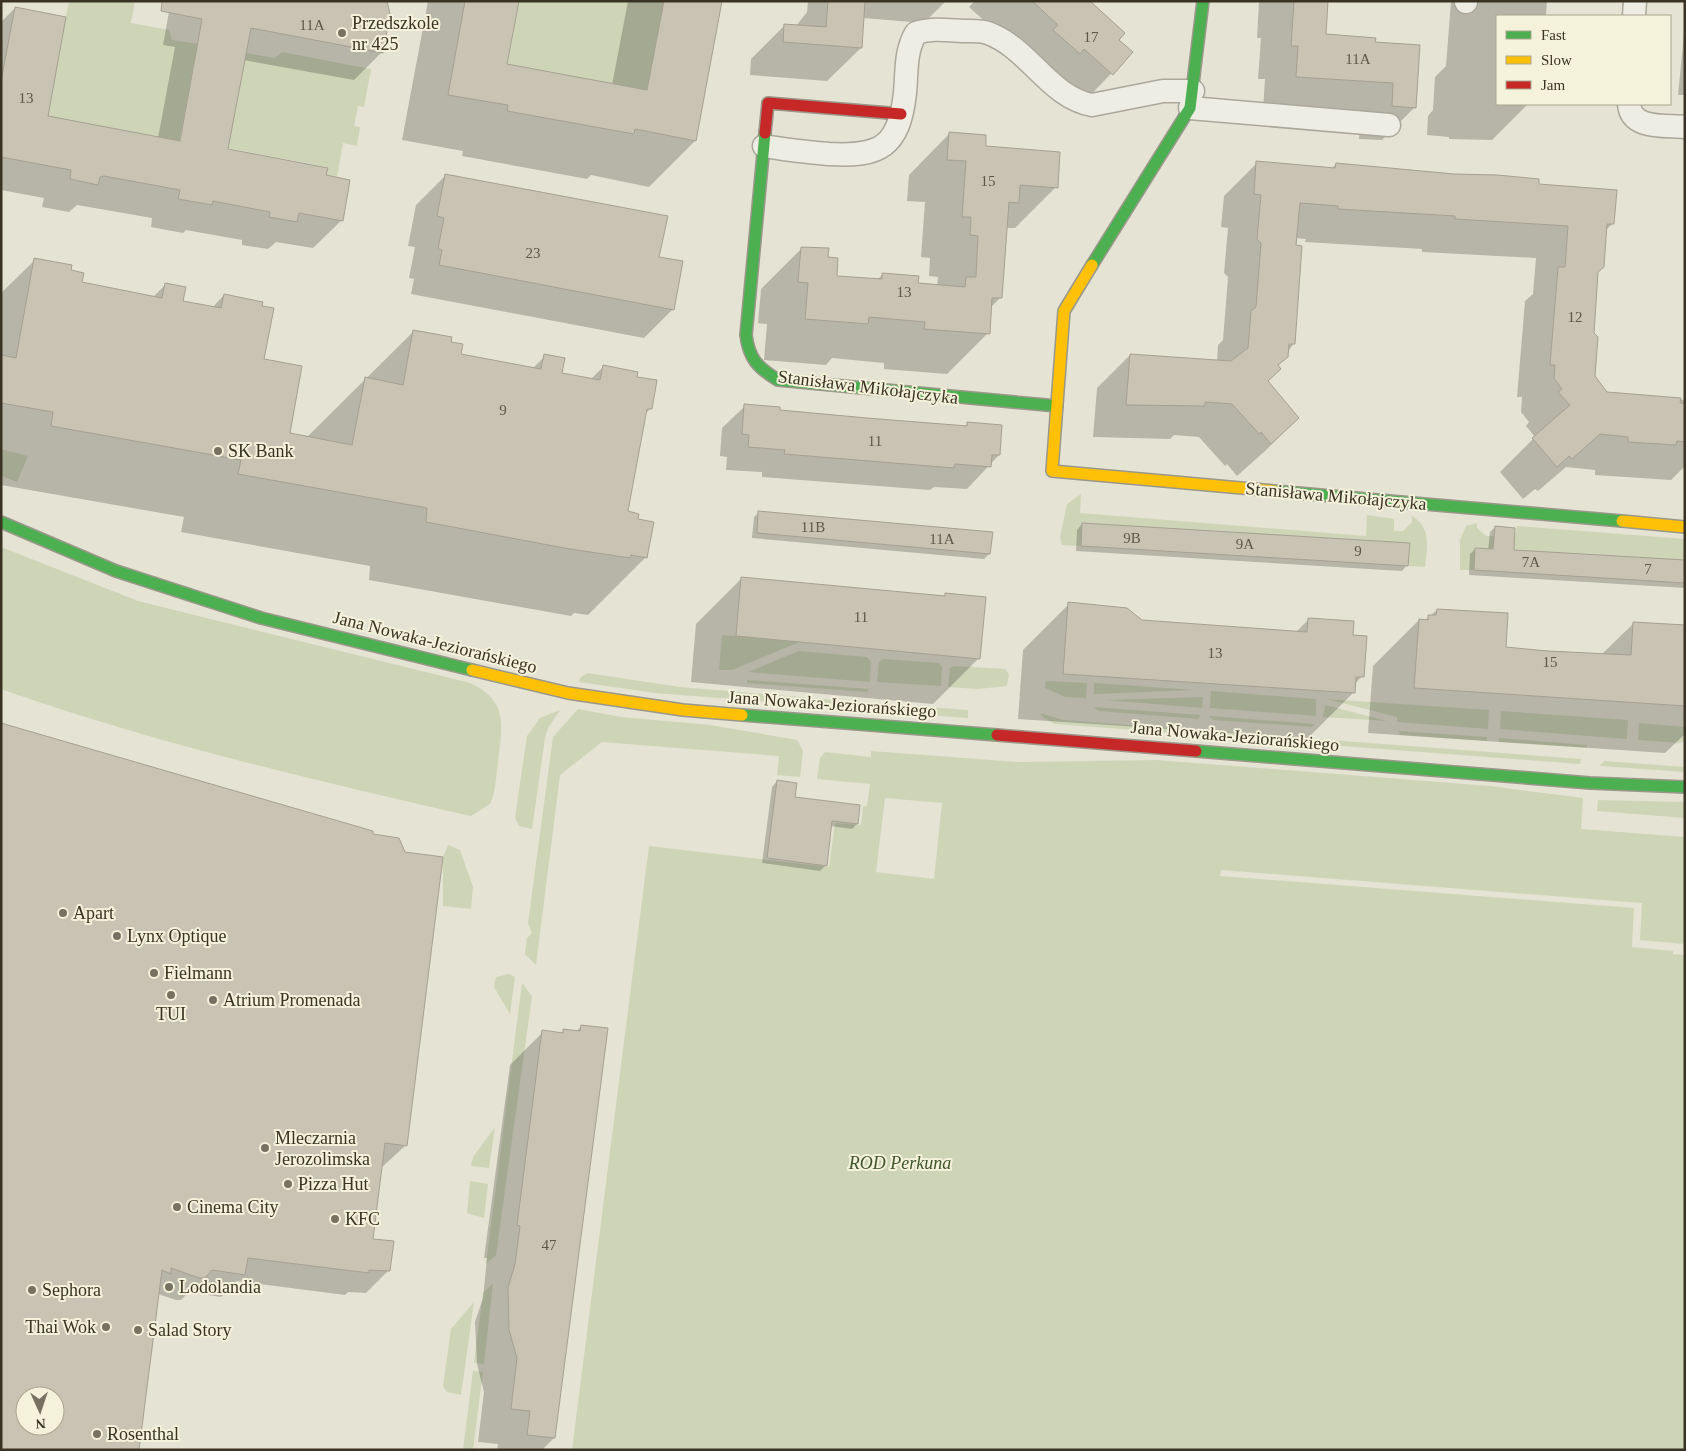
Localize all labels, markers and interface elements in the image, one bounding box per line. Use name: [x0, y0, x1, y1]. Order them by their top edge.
place label: Przedszkole nr 425: [352, 13, 439, 54]
legend: [1496, 15, 1671, 105]
house number: 11A: [299, 17, 325, 33]
marker: Przedszkole nr 425: [336, 27, 348, 39]
text: Fast: [1541, 27, 1567, 43]
house number: 17: [1084, 29, 1099, 45]
house number: 11A: [1345, 51, 1371, 67]
text: Slow: [1541, 52, 1572, 68]
text: Jam: [1541, 77, 1565, 93]
house number: 13: [19, 90, 34, 106]
house number: 15: [981, 173, 996, 189]
house number: 23: [526, 245, 541, 261]
house number: 13: [897, 284, 912, 300]
house number: 12: [1568, 309, 1583, 325]
street label: Stanisława Mikołajczyka: [777, 366, 959, 408]
house number: 9: [499, 402, 507, 418]
house number: 11: [868, 433, 882, 449]
place label: SK Bank: [228, 441, 294, 461]
marker: SK Bank: [212, 445, 224, 457]
street label: Stanisława Mikołajczyka: [1245, 478, 1427, 514]
house number: 11B: [801, 519, 825, 535]
house number: 9B: [1123, 530, 1141, 546]
house number: 11A: [929, 531, 955, 547]
house number: 9A: [1236, 536, 1254, 552]
house number: 9: [1354, 543, 1362, 559]
house number: 7A: [1522, 554, 1540, 570]
house number: 7: [1644, 561, 1652, 577]
street label: Jana Nowaka-Jeziorańskiego: [331, 607, 539, 677]
house number: 11: [854, 609, 868, 625]
house number: 13: [1208, 645, 1223, 661]
house number: 15: [1543, 654, 1558, 670]
street label: Jana Nowaka-Jeziorańskiego: [727, 687, 937, 721]
street label: Jana Nowaka-Jeziorańskiego: [1130, 717, 1340, 755]
place label: Apart: [73, 903, 114, 923]
marker: Apart: [57, 907, 69, 919]
place label: Lynx Optique: [127, 926, 227, 946]
marker: Lynx Optique: [111, 930, 123, 942]
place label: Fielmann: [164, 963, 232, 983]
marker: Fielmann: [148, 967, 160, 979]
marker: TUI: [165, 989, 177, 1001]
place label: Atrium Promenada: [223, 990, 360, 1010]
marker: Atrium Promenada: [207, 994, 219, 1006]
place label: TUI: [156, 1004, 186, 1024]
place label: Mleczarnia Jerozolimska: [275, 1128, 370, 1169]
marker: Mleczarnia Jerozolimska: [259, 1142, 271, 1154]
park label: ROD Perkuna: [848, 1153, 951, 1173]
place label: Pizza Hut: [298, 1174, 368, 1194]
marker: Pizza Hut: [282, 1178, 294, 1190]
place label: Cinema City: [187, 1197, 279, 1217]
marker: Cinema City: [171, 1201, 183, 1213]
place label: KFC: [345, 1209, 380, 1229]
marker: KFC: [329, 1213, 341, 1225]
house number: 47: [542, 1237, 557, 1253]
place label: Lodolandia: [179, 1277, 261, 1297]
place label: Sephora: [42, 1280, 101, 1300]
marker: Lodolandia: [163, 1281, 175, 1293]
marker: Sephora: [26, 1284, 38, 1296]
place label: Thai Wok: [25, 1317, 96, 1337]
place label: Salad Story: [148, 1320, 232, 1340]
marker: Thai Wok: [100, 1321, 112, 1333]
marker: Salad Story: [132, 1324, 144, 1336]
north arrow: [15, 1386, 65, 1436]
text: N: [35, 1416, 46, 1431]
place label: Rosenthal: [107, 1424, 179, 1444]
marker: Rosenthal: [91, 1428, 103, 1440]

